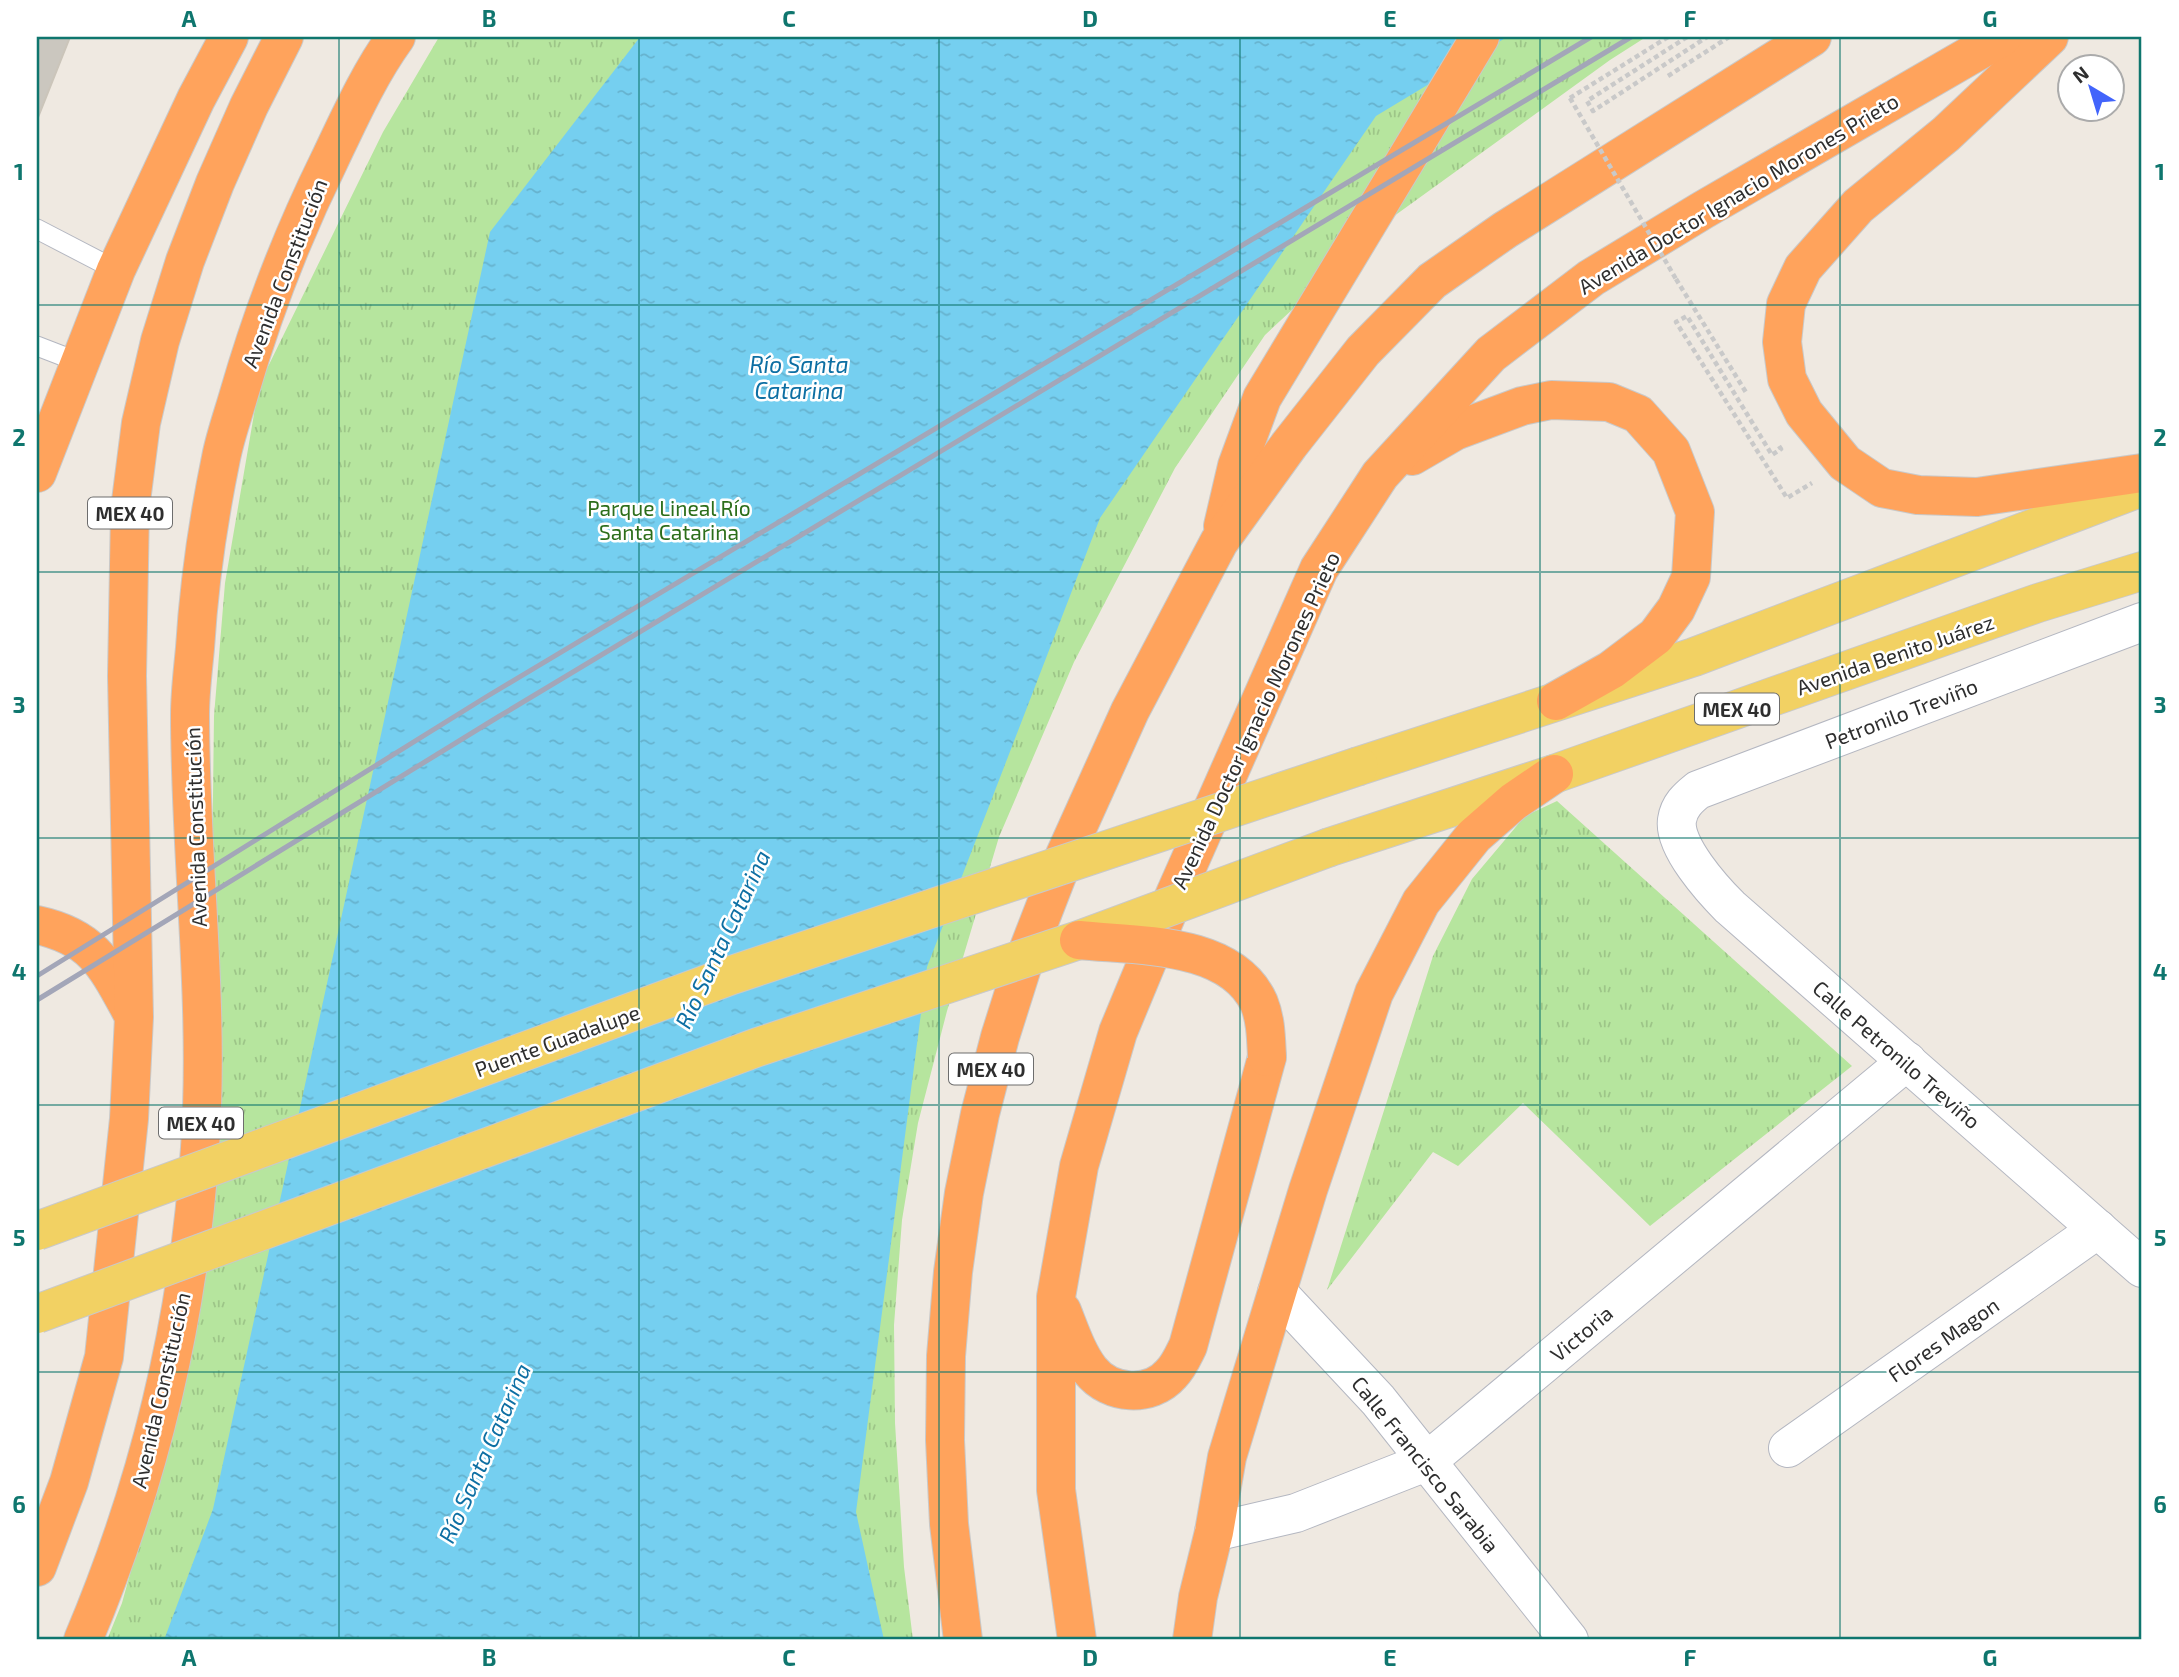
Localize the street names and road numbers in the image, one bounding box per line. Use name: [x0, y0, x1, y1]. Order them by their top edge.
street label: Avenida Doctor Ignacio Morones Prieto: [1573, 87, 1903, 299]
street label: Avenida Constitución: [236, 175, 332, 371]
road number: MEX 40: [88, 498, 172, 528]
street label: Avenida Doctor Ignacio Morones Prieto: [1166, 548, 1344, 892]
street label: Avenida Benito Juárez: [1793, 608, 1997, 700]
street label: Petronilo Treviño: [1821, 672, 1981, 754]
road number: MEX 40: [1695, 694, 1779, 724]
street label: Avenida Constitución: [179, 727, 211, 927]
street label: Calle Petronilo Treviño: [1808, 975, 1986, 1133]
street label: Puente Guadalupe: [471, 999, 643, 1081]
road number: MEX 40: [949, 1054, 1033, 1084]
road number: MEX 40: [159, 1107, 243, 1138]
street label: Avenida Constitución: [125, 1290, 195, 1490]
street label: Flores Magon: [1883, 1291, 2003, 1387]
street label: Victoria: [1545, 1300, 1617, 1366]
street label: Calle Francisco Sarabia: [1347, 1371, 1505, 1557]

